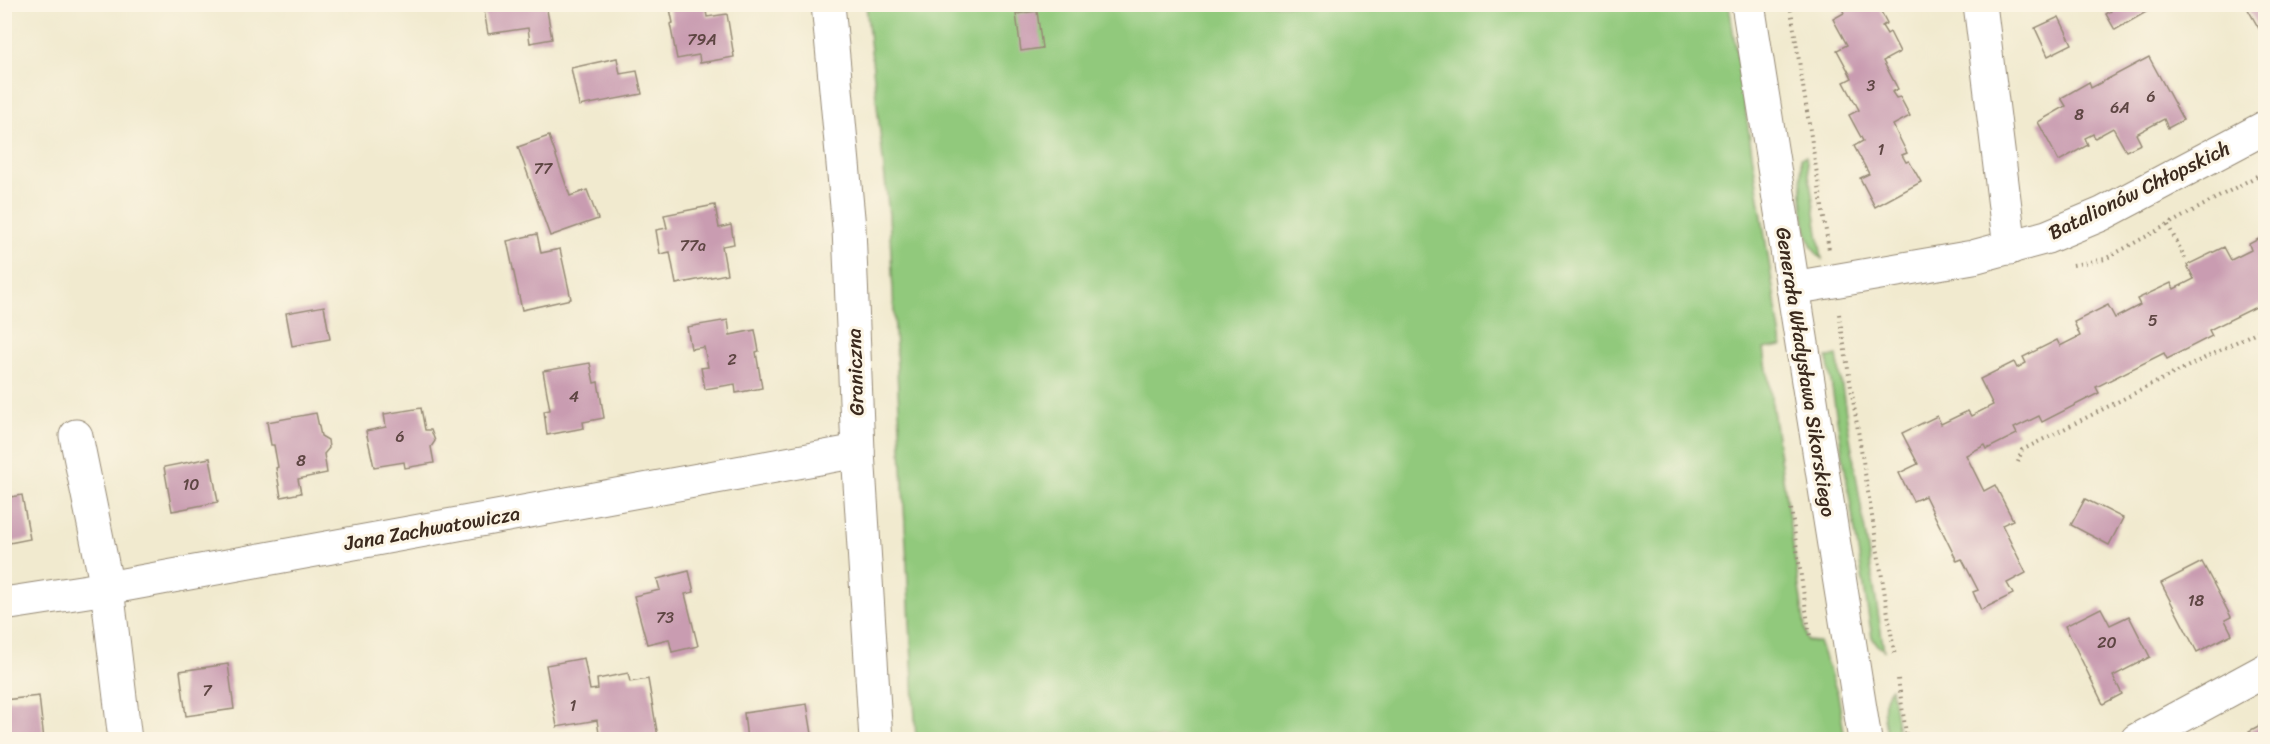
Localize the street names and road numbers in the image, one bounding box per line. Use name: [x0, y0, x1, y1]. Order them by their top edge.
street label: Batalionów Chłopskich: [2042, 131, 2236, 250]
street label: Generała Władysława Sikorskiego: [1765, 225, 1846, 520]
street label: Graniczna: [836, 328, 875, 416]
street label: Jana Zachwatowicza: [340, 496, 523, 561]

